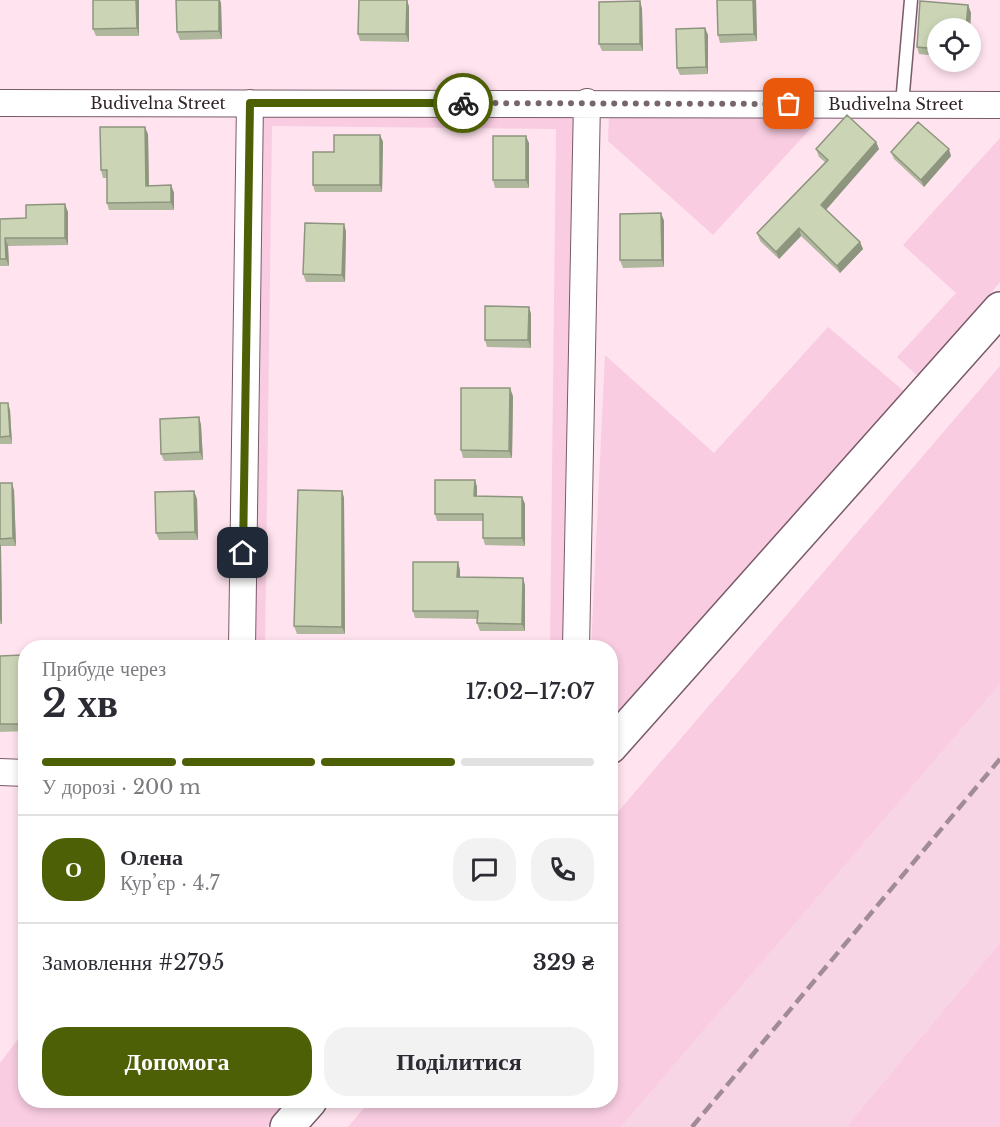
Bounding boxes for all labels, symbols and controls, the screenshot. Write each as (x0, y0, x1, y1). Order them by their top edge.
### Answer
map controls (927, 18, 981, 72)
button: locate (927, 18, 981, 72)
courier (433, 73, 493, 133)
pin (763, 78, 814, 129)
icon: bike (447, 87, 480, 120)
icon: bag (772, 87, 805, 120)
street label: Budivelna Street (90, 93, 226, 113)
street label: Budivelna Street (828, 94, 964, 114)
pin (217, 527, 268, 578)
icon: home (226, 536, 259, 569)
text: Прибуде через (42, 657, 166, 681)
text: 17:02–17:07 (466, 678, 594, 705)
text: 2 хв (42, 679, 118, 728)
text: У дорозі · 200 m (42, 775, 201, 799)
button: chat (453, 838, 516, 901)
button: phone (531, 838, 594, 901)
text: Олена (120, 844, 183, 871)
text: О (65, 856, 82, 883)
text: Кур’єр · 4.7 (120, 871, 219, 895)
text: Замовлення #2795 (42, 949, 224, 976)
text: 329 ₴ (533, 949, 594, 976)
button: Допомога (42, 1027, 312, 1096)
button: Поділитися (324, 1027, 594, 1096)

